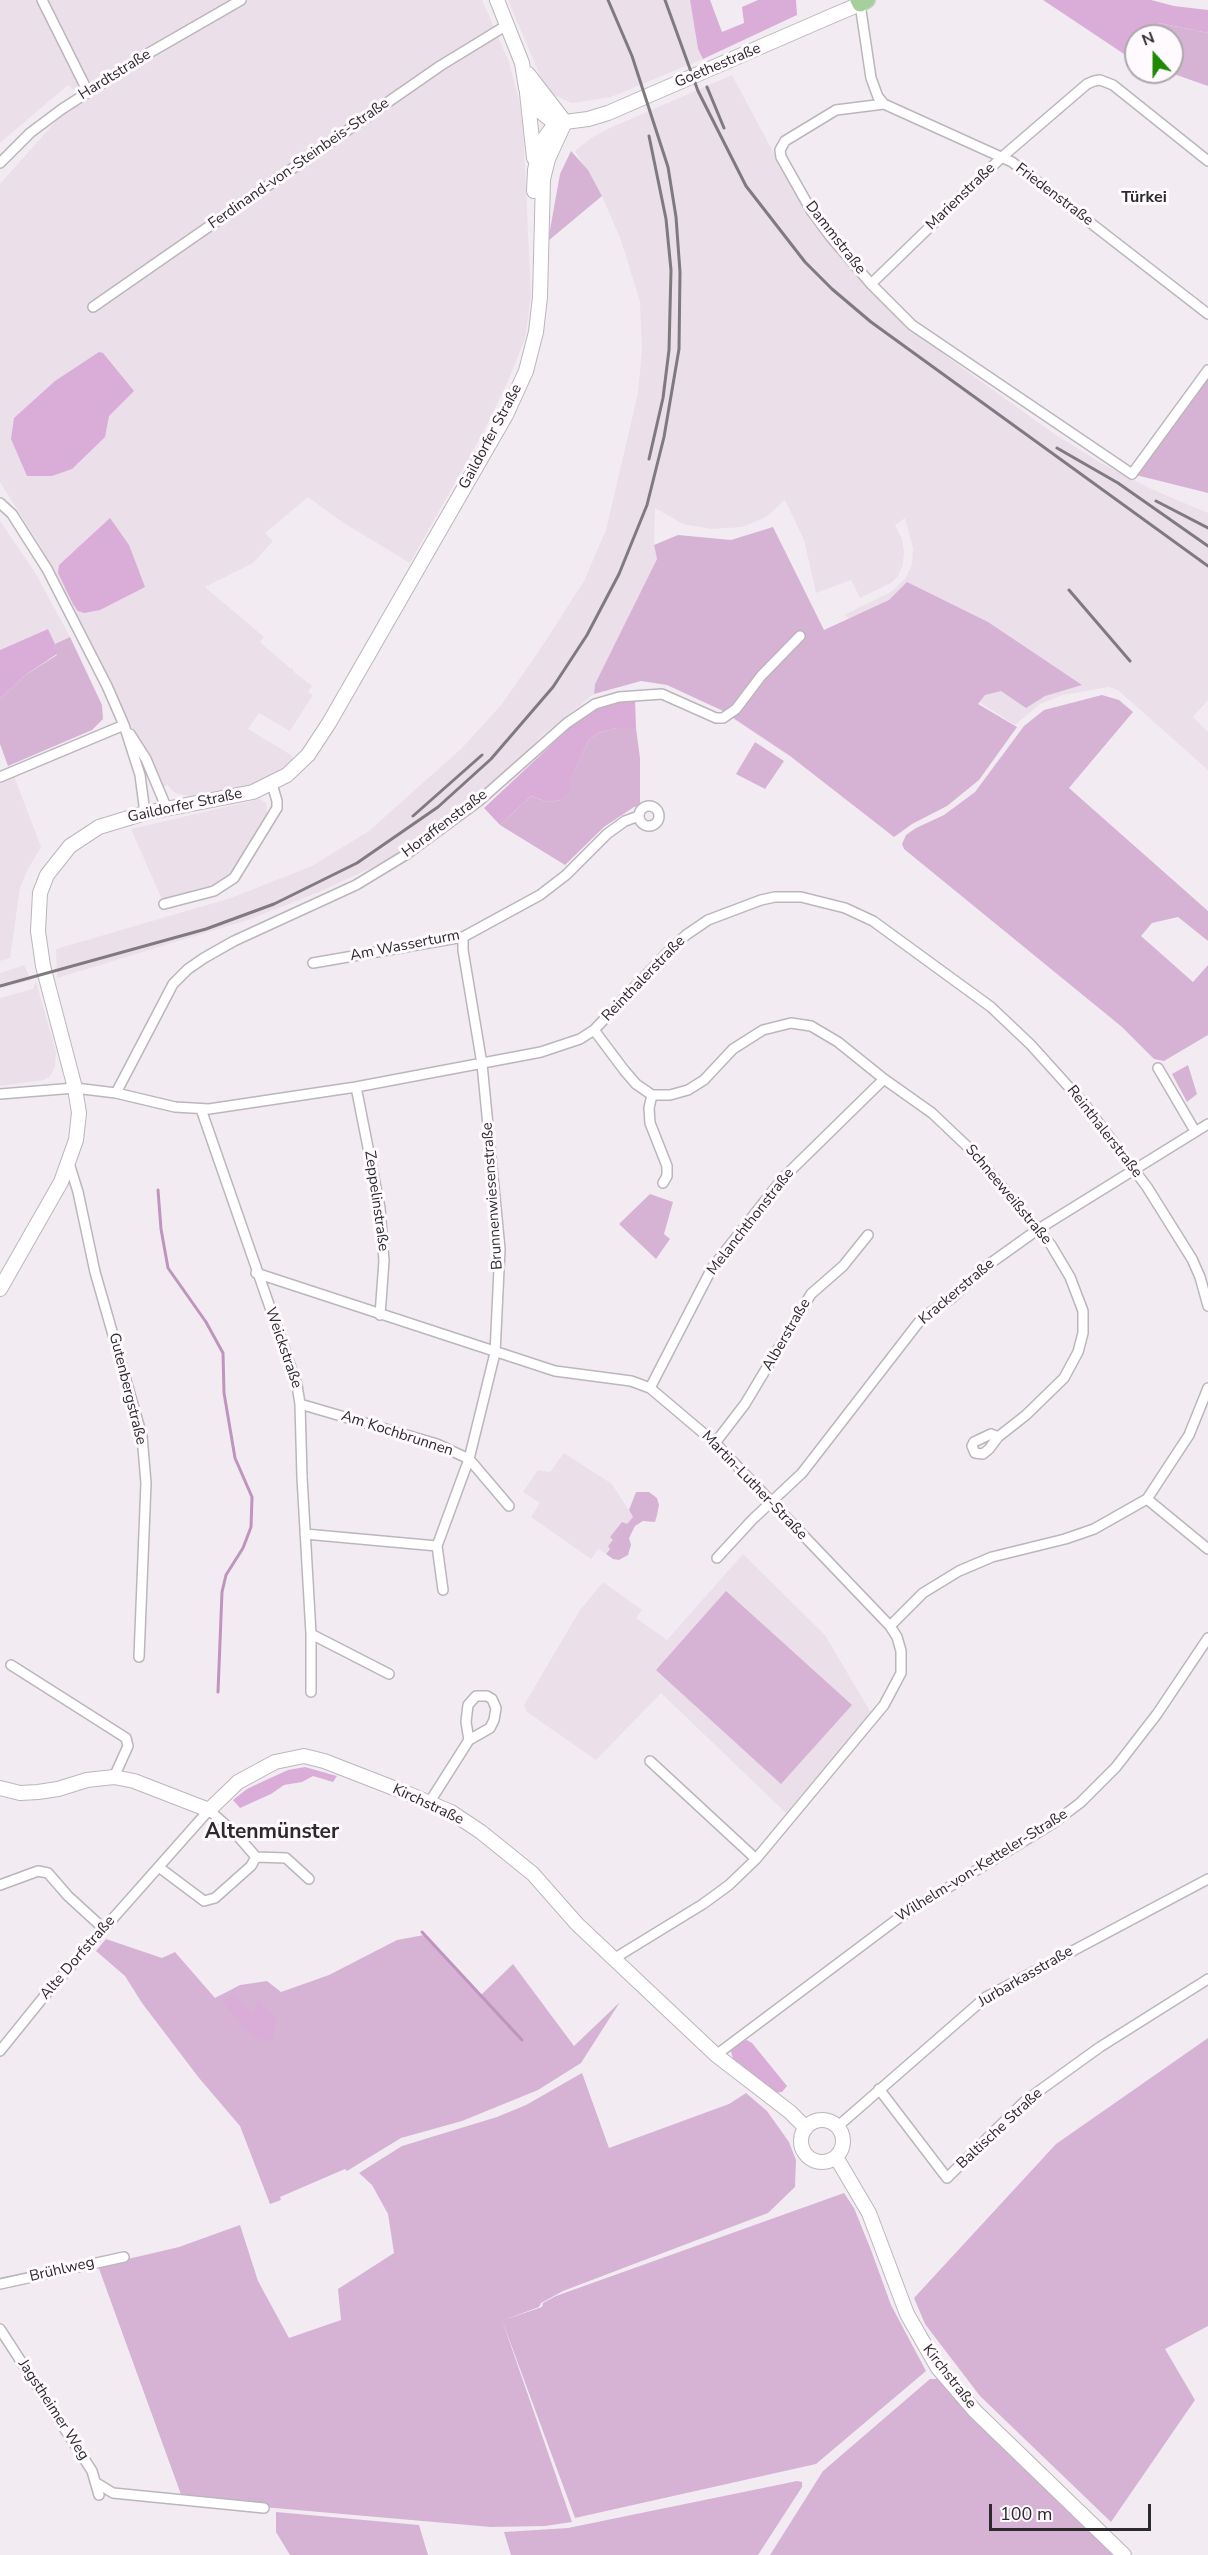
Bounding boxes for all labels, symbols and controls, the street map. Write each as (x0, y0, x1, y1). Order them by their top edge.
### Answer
north arrow (1124, 24, 1184, 84)
text: N (1139, 27, 1158, 51)
street label: Goethestraße (672, 40, 764, 92)
street label: Hardtstraße (76, 46, 154, 104)
street label: Ferdinand-von-Steinbeis-Straße (205, 95, 393, 233)
street label: Marienstraße (923, 160, 999, 234)
street label: Friedenstraße (1011, 160, 1097, 230)
district label: Türkei (1121, 188, 1167, 208)
street label: Dammstraße (801, 198, 869, 278)
street label: Gaildorfer Straße (456, 381, 526, 493)
street label: Gaildorfer Straße (126, 785, 244, 827)
street label: Horaffenstraße (399, 786, 491, 862)
street label: Am Wasserturm (349, 927, 461, 965)
street label: Reinthalerstraße (599, 932, 689, 1026)
street label: Reinthalerstraße (1062, 1082, 1146, 1182)
street label: Brunnenwiesenstraße (479, 1122, 507, 1270)
street label: Schneeweißstraße (961, 1141, 1055, 1249)
street label: Zeppelinstraße (360, 1150, 392, 1252)
street label: Melanchthonstraße (704, 1165, 798, 1279)
street label: Krackerstraße (916, 1255, 998, 1329)
street label: Alberstraße (759, 1296, 815, 1374)
street label: Weickstraße (261, 1305, 305, 1391)
street label: Gutenbergstraße (104, 1331, 150, 1447)
street label: Am Kochbrunnen (339, 1407, 455, 1461)
street label: Martin-Luther-Straße (697, 1428, 811, 1544)
street label: Kirchstraße (390, 1781, 466, 1829)
street label: Wilhelm-von-Ketteler-Straße (893, 1806, 1071, 1926)
district label: Altenmünster (205, 1820, 339, 1846)
street label: Alte Dorfstraße (37, 1912, 119, 2004)
street label: Jurbarkasstraße (976, 1943, 1076, 2011)
street label: Baltische Straße (953, 2085, 1047, 2173)
street label: Brühlweg (28, 2254, 96, 2286)
street label: Kirchstraße (918, 2341, 980, 2413)
street label: Jagstheimer Weg (14, 2356, 92, 2464)
scale bar (992, 2492, 1154, 2530)
text: 100 m (1000, 2502, 1052, 2526)

